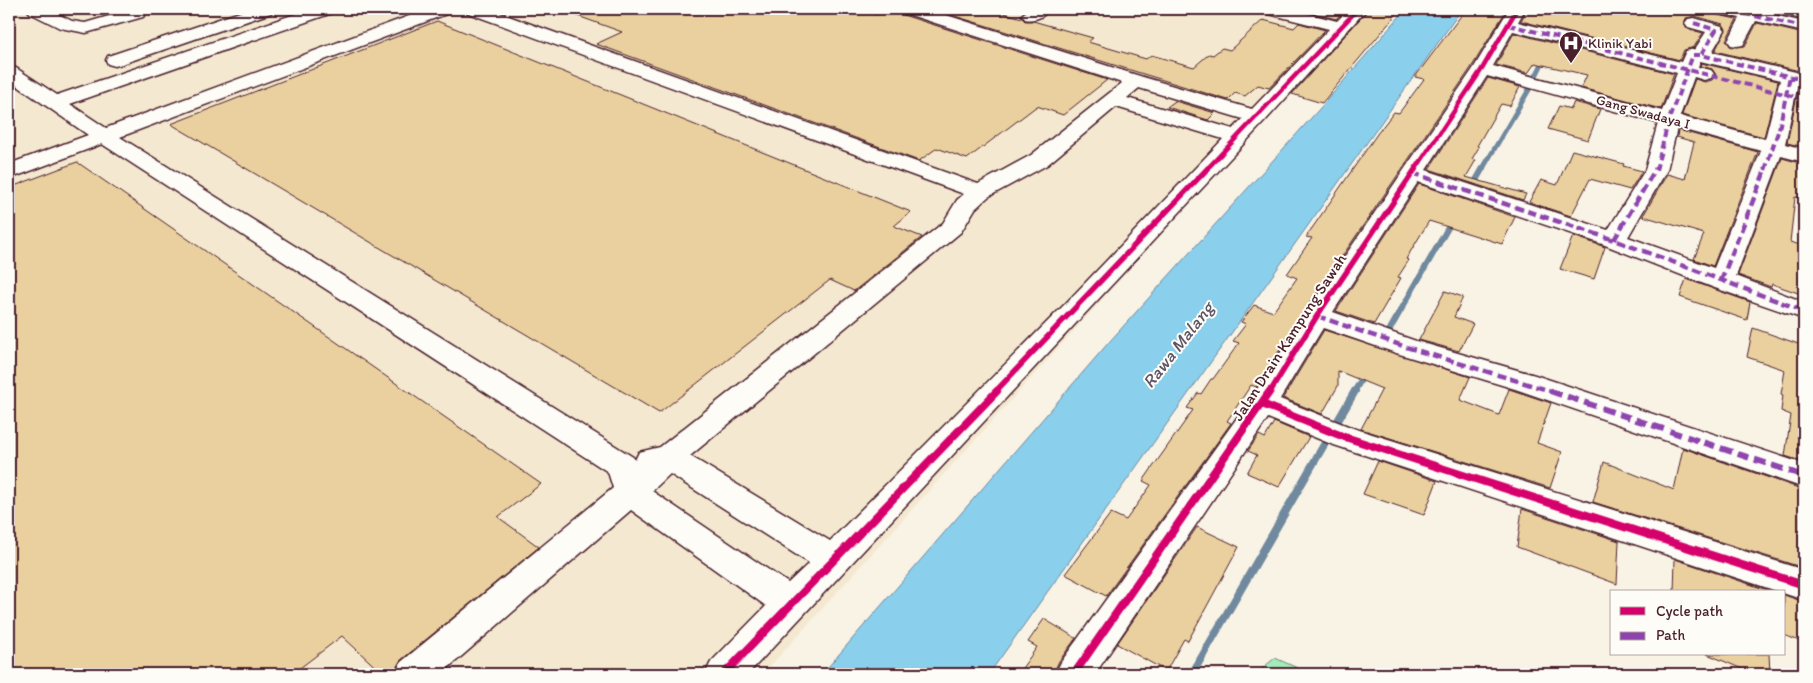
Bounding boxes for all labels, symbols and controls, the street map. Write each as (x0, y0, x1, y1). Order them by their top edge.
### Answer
hospital icon: Klinik Yabi (1558, 30, 1584, 64)
place label: Klinik Yabi (1588, 35, 1652, 52)
street label: Gang Swadaya I (1594, 91, 1692, 133)
street label: Jalan Drain Kampung Sawah (1228, 249, 1350, 424)
water label: Rawa Malang (1138, 295, 1220, 392)
legend (1610, 590, 1786, 656)
text: Cycle path (1656, 602, 1723, 620)
text: Path (1656, 626, 1685, 644)

